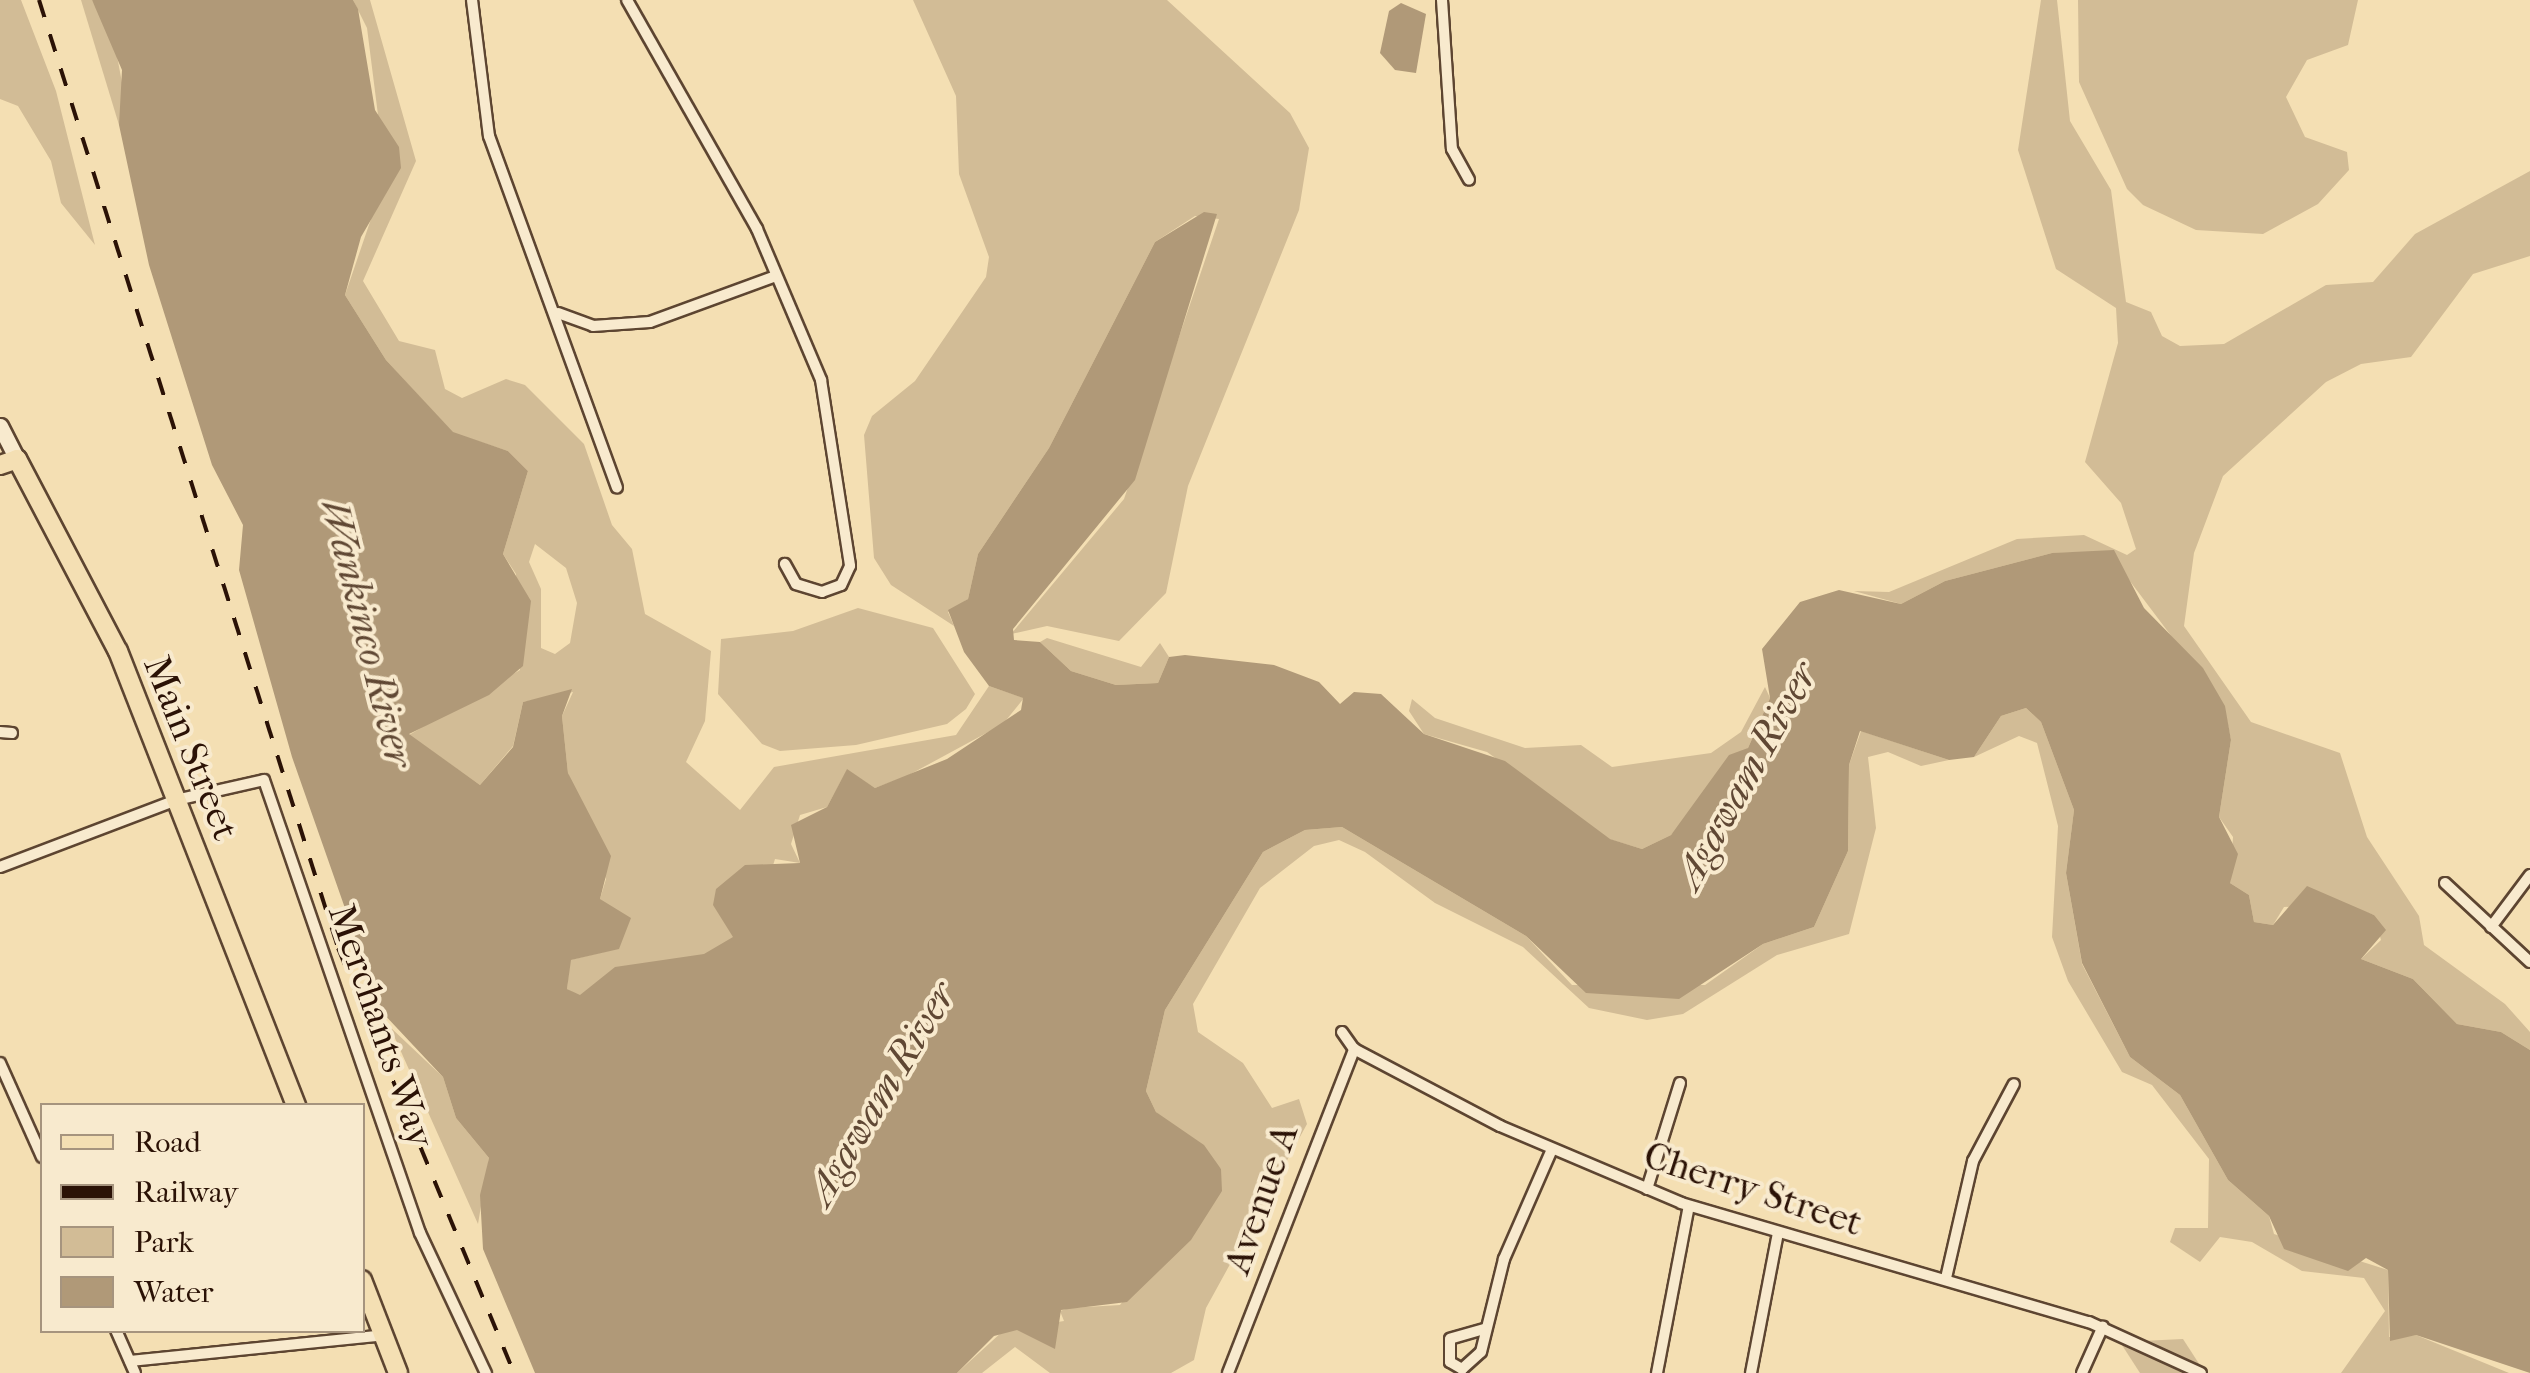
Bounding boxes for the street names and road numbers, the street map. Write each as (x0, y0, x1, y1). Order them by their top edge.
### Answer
street label: Main Street (134, 649, 248, 847)
street label: Merchants Way (318, 898, 444, 1154)
street label: Avenue A (1214, 1118, 1308, 1280)
street label: Cherry Street (1638, 1132, 1868, 1246)

